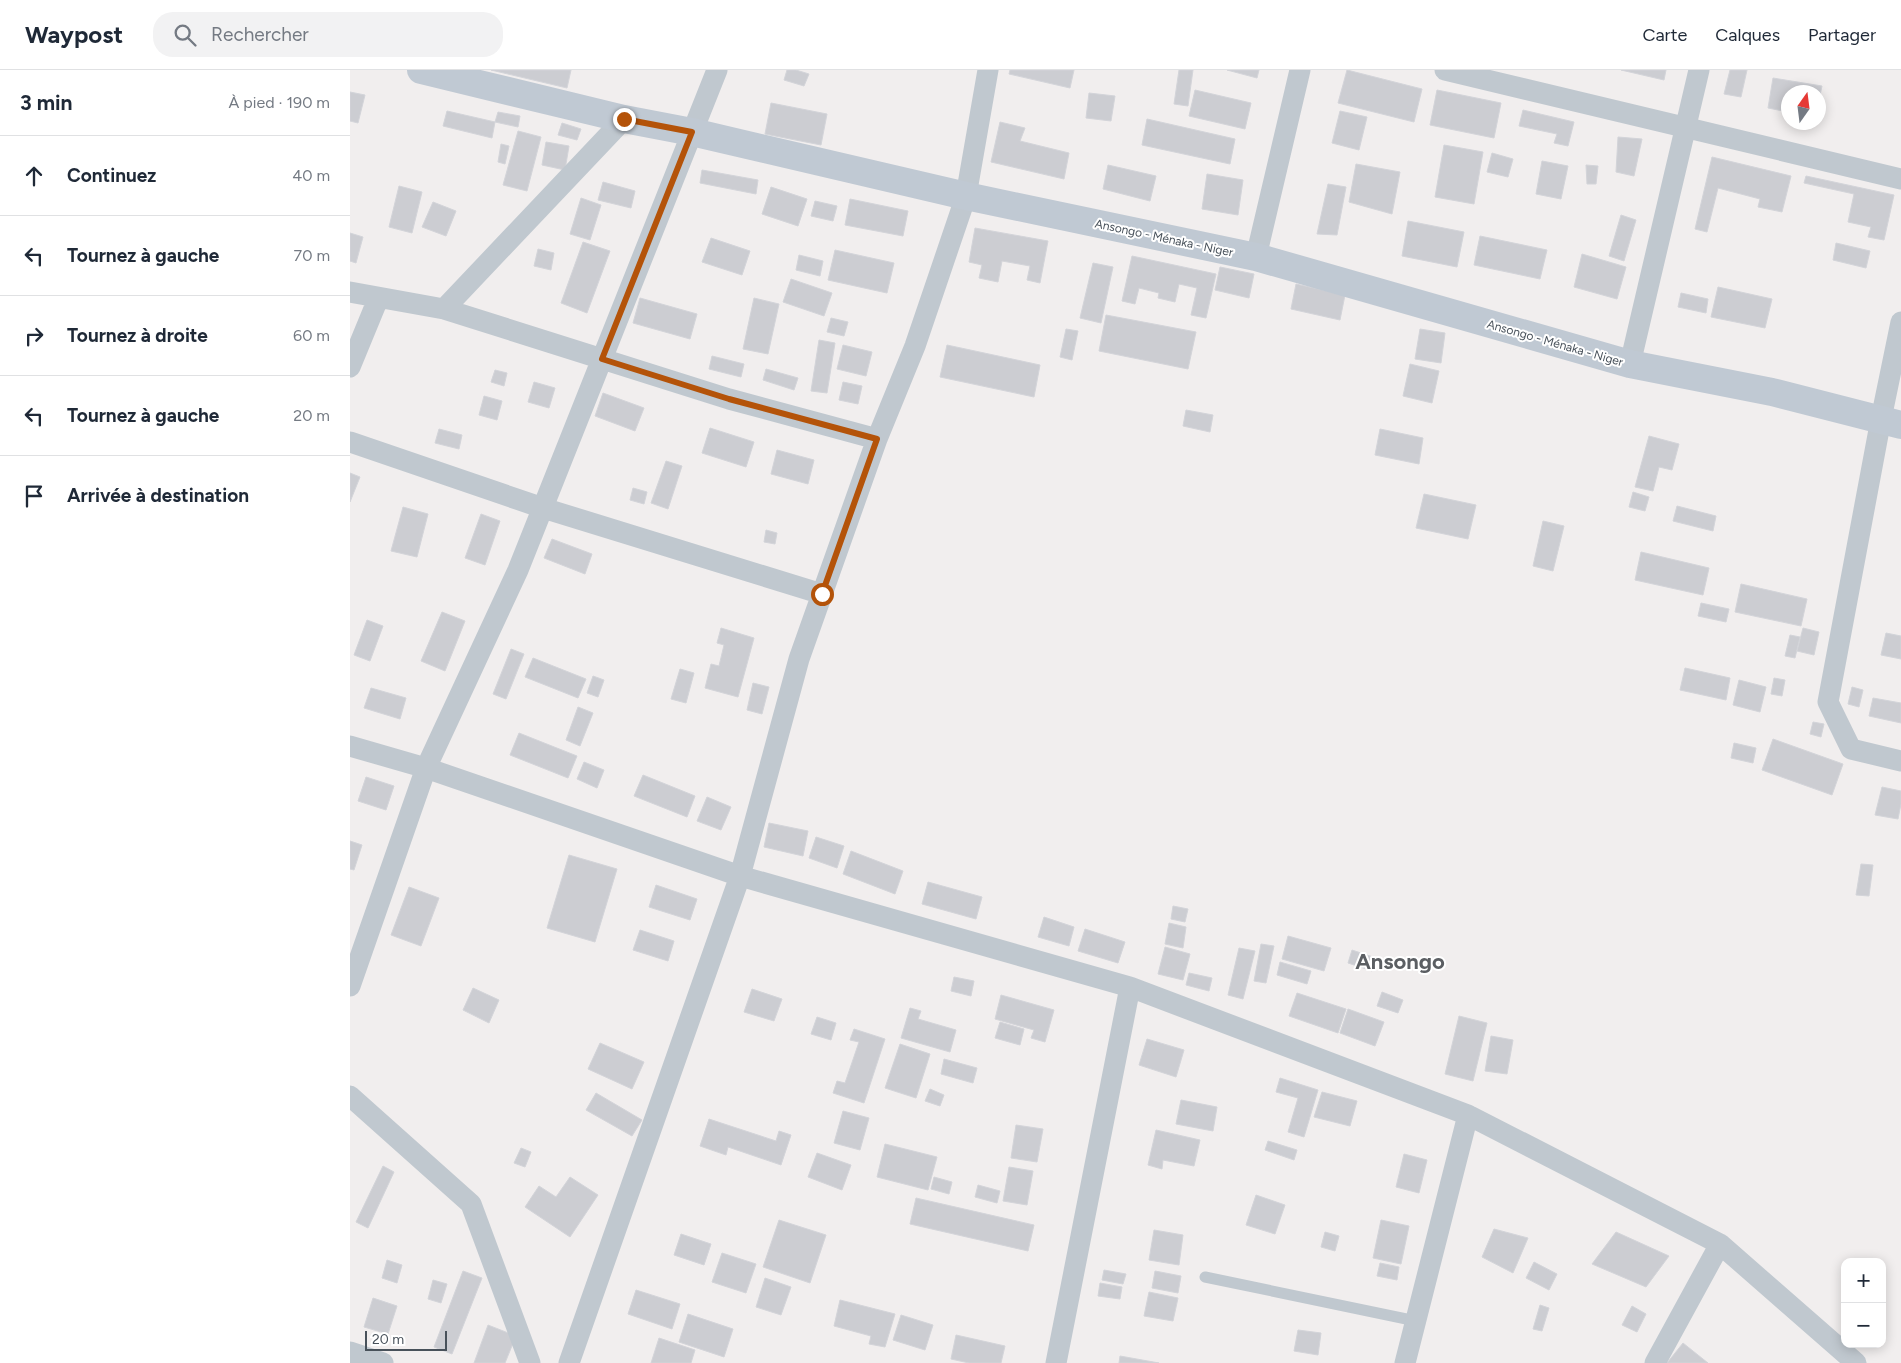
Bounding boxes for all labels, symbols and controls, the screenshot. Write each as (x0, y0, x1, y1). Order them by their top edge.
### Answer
search box (153, 12, 503, 57)
text: Waypost (25, 20, 123, 49)
icon: search (171, 21, 199, 49)
text: Rechercher (211, 23, 309, 46)
text: Carte (1642, 24, 1687, 46)
text: Calques (1715, 24, 1780, 46)
text: Partager (1808, 24, 1876, 46)
north arrow (1781, 85, 1826, 130)
text: 3 min (20, 90, 72, 115)
text: À pied · 190 m (228, 93, 330, 112)
route end (613, 108, 636, 131)
icon: ahead (20, 162, 48, 190)
text: Continuez (67, 164, 156, 187)
text: 40 m (292, 166, 330, 185)
street label: Ansongo - Ménaka - Niger (1094, 216, 1234, 260)
icon: left (20, 242, 48, 270)
text: Tournez à gauche (67, 244, 219, 267)
text: 70 m (294, 246, 330, 265)
street label: Ansongo - Ménaka - Niger (1485, 317, 1625, 369)
icon: right (20, 322, 48, 350)
text: Tournez à droite (67, 324, 208, 347)
text: 60 m (293, 326, 330, 345)
icon: left (20, 402, 48, 430)
text: Tournez à gauche (67, 404, 219, 427)
text: 20 m (293, 406, 330, 425)
icon: arrive (20, 482, 48, 510)
text: Arrivée à destination (67, 484, 249, 507)
route start (811, 583, 834, 606)
district label: Ansongo (1355, 948, 1445, 975)
map controls (1841, 1258, 1886, 1348)
button: + (1841, 1258, 1886, 1303)
button: − (1841, 1303, 1886, 1348)
scale bar (365, 1328, 448, 1351)
text: 20 m (372, 1331, 404, 1348)

